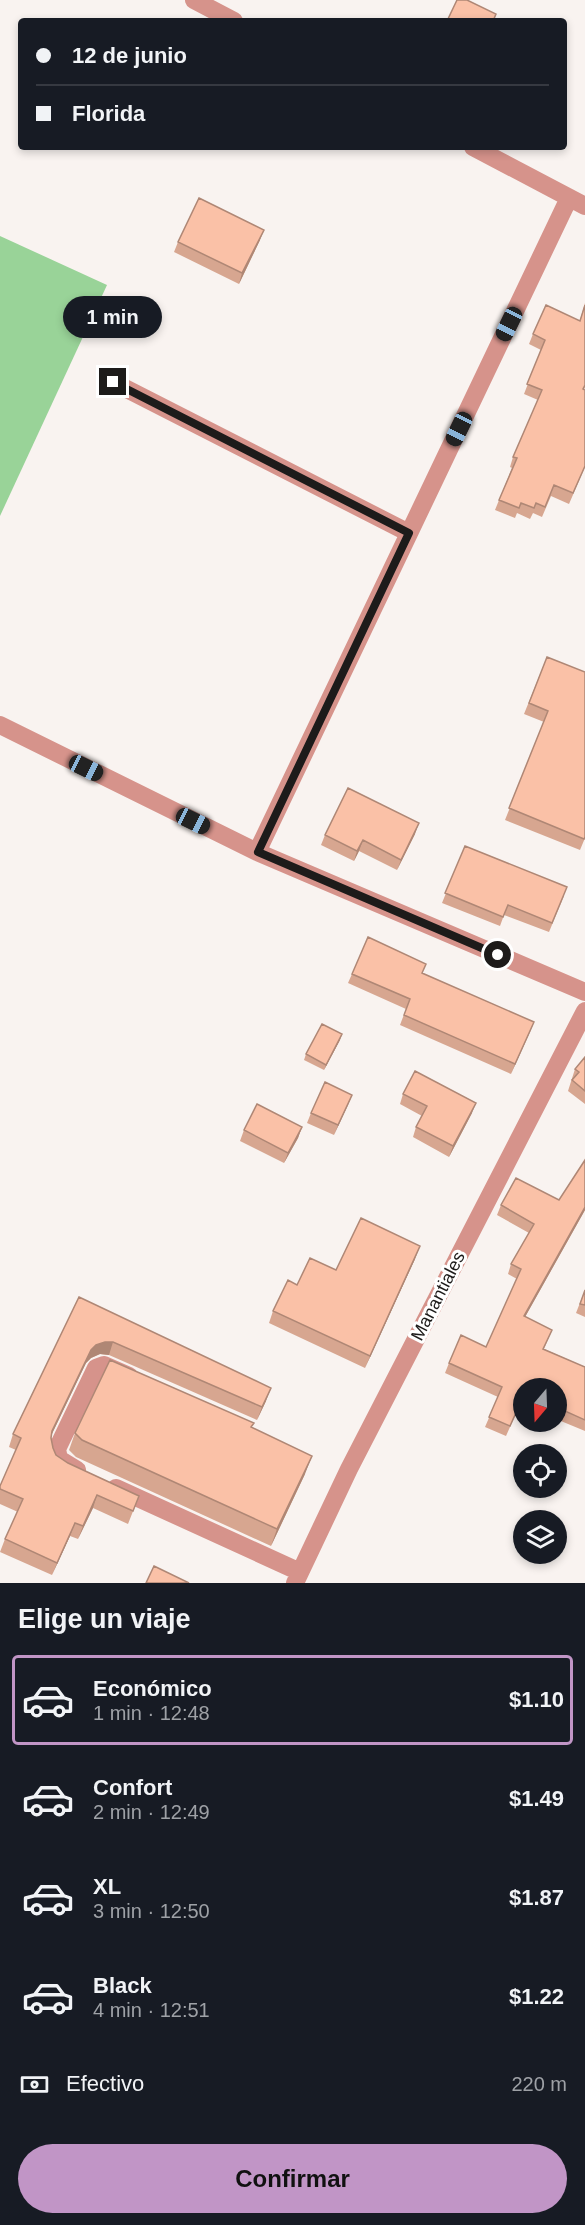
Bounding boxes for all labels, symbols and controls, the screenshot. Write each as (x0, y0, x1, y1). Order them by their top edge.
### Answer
text: 12 de junio (72, 43, 187, 68)
text: Florida (72, 101, 145, 126)
callout: 1 min (63, 295, 162, 337)
car (493, 304, 525, 344)
text: 1 min (86, 306, 139, 328)
route end (99, 368, 126, 395)
car (443, 409, 475, 449)
car (66, 752, 106, 784)
car (173, 805, 213, 837)
route start (484, 941, 511, 968)
street label: Manantiales (407, 1248, 469, 1344)
north arrow (513, 1378, 567, 1432)
map controls (513, 1378, 567, 1564)
button: locate (513, 1444, 567, 1498)
button: layers (513, 1510, 567, 1564)
text: Elige un viaje (18, 1604, 191, 1634)
icon: car (21, 1673, 75, 1727)
text: Económico (93, 1676, 212, 1701)
text: $1.10 (509, 1687, 564, 1712)
text: 1 min · 12:48 (93, 1702, 210, 1724)
icon: car (21, 1772, 75, 1826)
text: Confort (93, 1775, 172, 1800)
text: $1.49 (509, 1786, 564, 1811)
text: 2 min · 12:49 (93, 1801, 210, 1823)
icon: car (21, 1871, 75, 1925)
text: XL (93, 1874, 121, 1899)
text: $1.87 (509, 1885, 564, 1910)
text: 3 min · 12:50 (93, 1900, 210, 1922)
icon: car (21, 1970, 75, 2024)
text: Black (93, 1973, 152, 1998)
text: $1.22 (509, 1984, 564, 2009)
text: 4 min · 12:51 (93, 1999, 210, 2021)
icon: cash (18, 2068, 51, 2101)
text: Efectivo (66, 2071, 144, 2096)
text: 220 m (511, 2073, 567, 2095)
button: Confirmar (18, 2144, 567, 2213)

